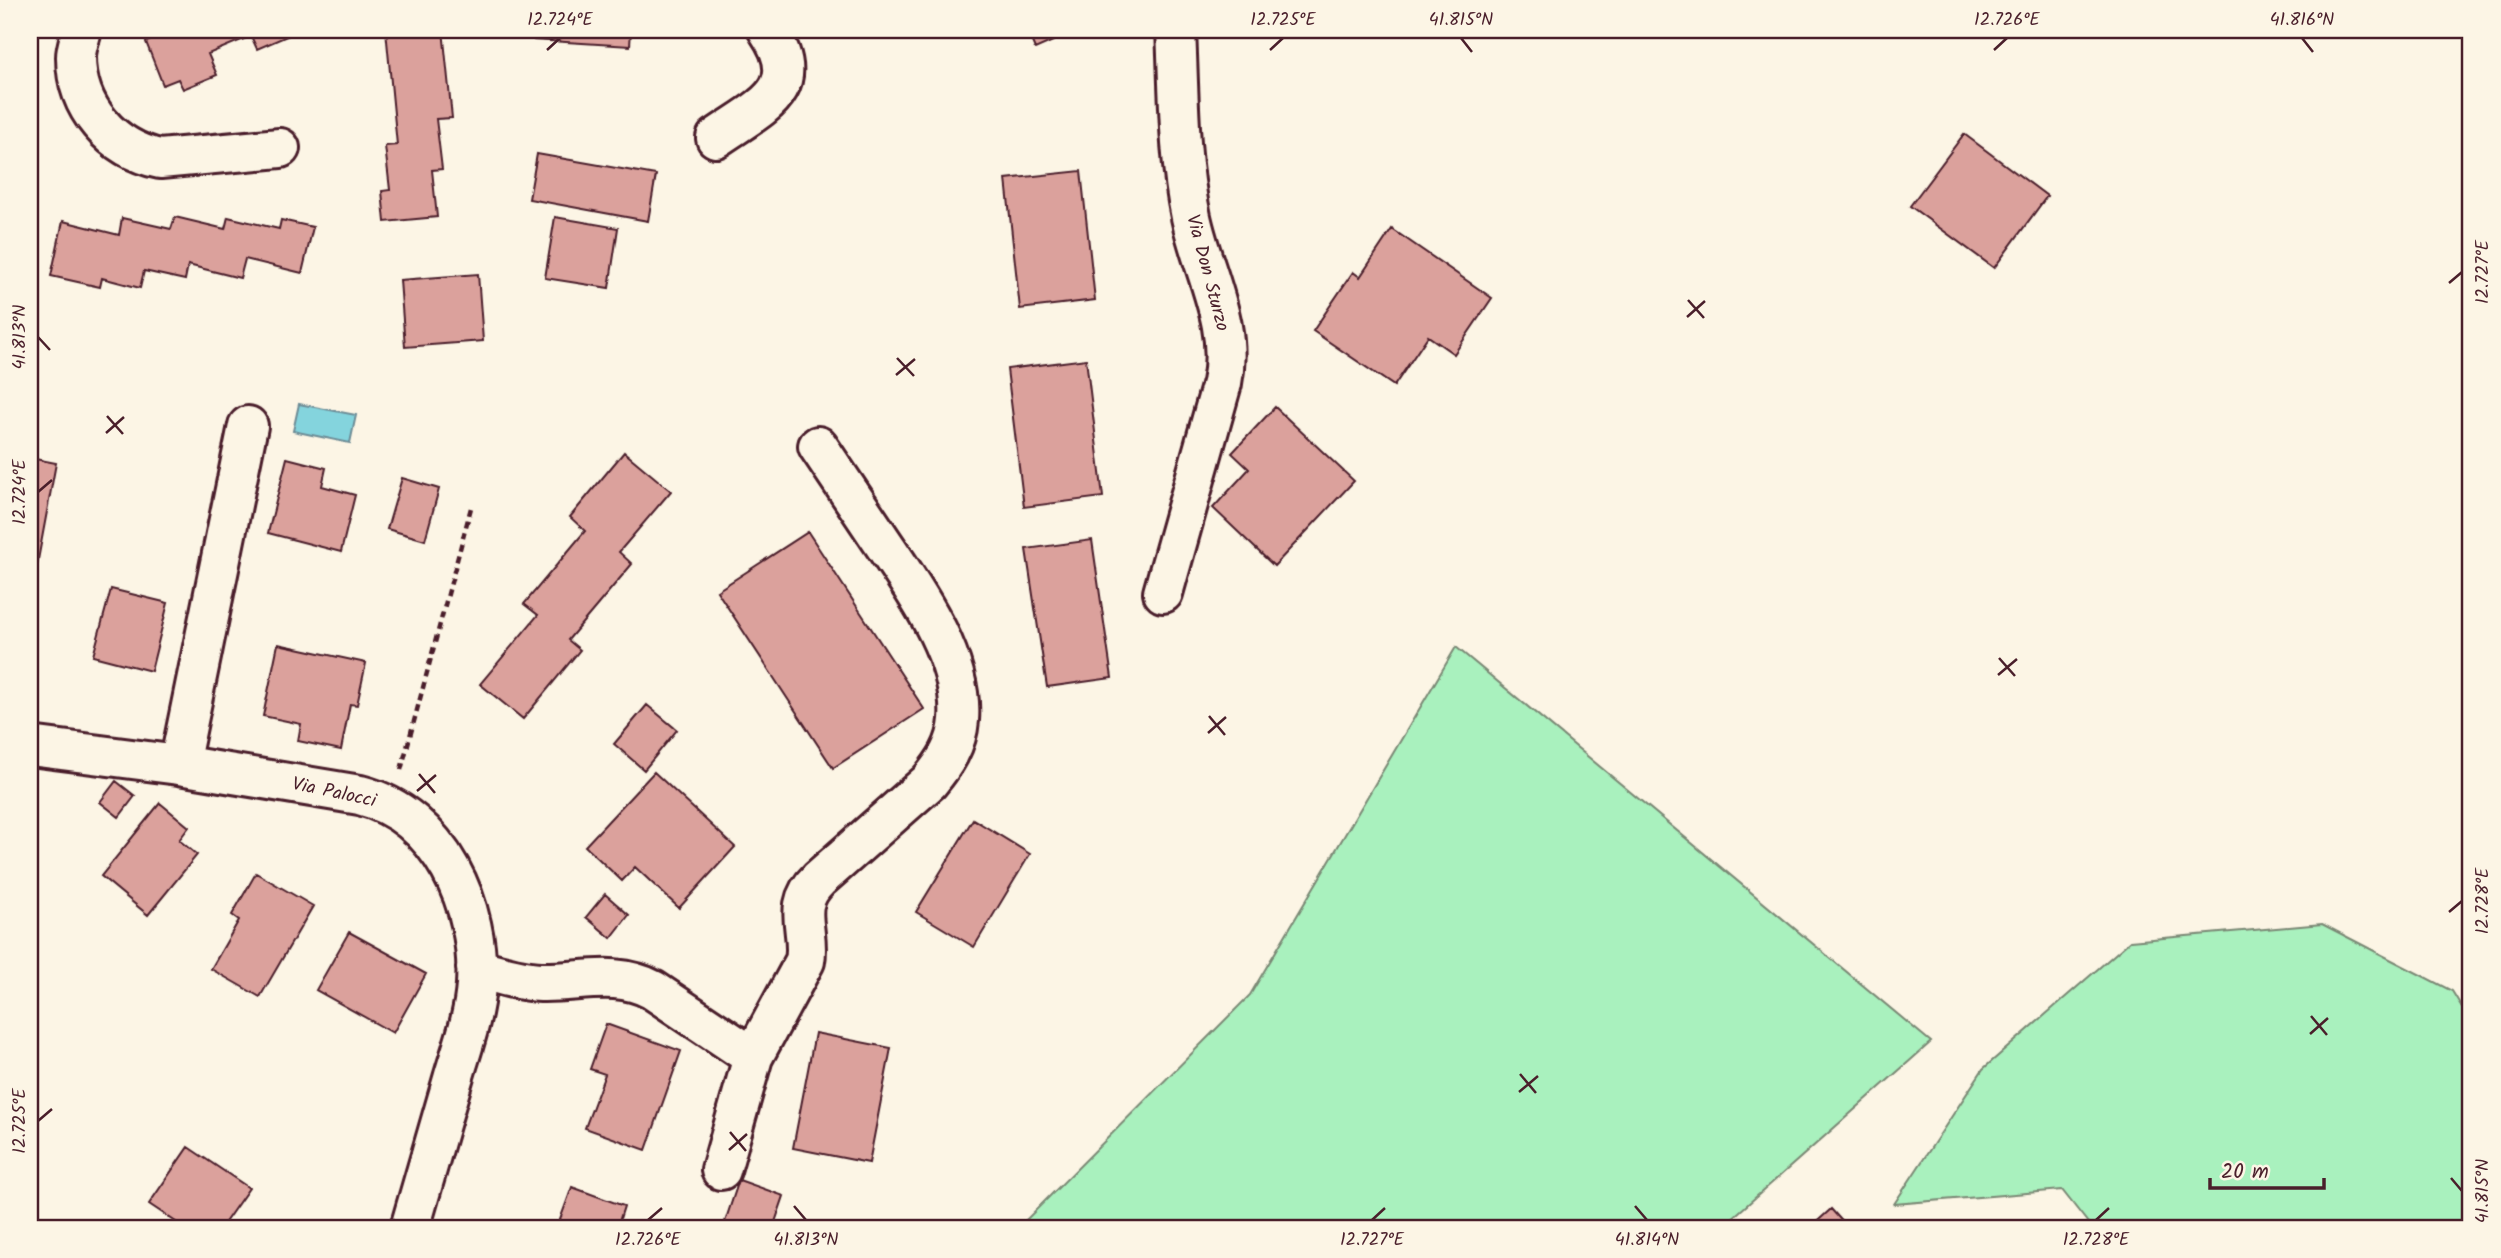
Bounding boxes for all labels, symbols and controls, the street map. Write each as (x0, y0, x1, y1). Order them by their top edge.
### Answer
text: 12.724°E (527, 6, 593, 35)
text: 12.725°E (1250, 6, 1316, 35)
text: 41.815°N (1429, 6, 1493, 35)
text: 12.726°E (1974, 6, 2040, 35)
text: 41.816°N (2270, 6, 2334, 35)
street label: Via Don Sturzo (1177, 211, 1237, 335)
text: 12.727°E (2469, 239, 2498, 304)
text: 41.813°N (6, 305, 35, 369)
text: 12.724°E (6, 459, 35, 525)
street label: Via Palocci (289, 769, 380, 817)
text: 12.728°E (2469, 867, 2498, 934)
text: 12.725°E (6, 1088, 35, 1154)
scale bar (2210, 1146, 2324, 1190)
text: 20 m (2221, 1156, 2269, 1189)
text: 41.815°N (2469, 1159, 2498, 1223)
text: 12.726°E (615, 1226, 681, 1255)
text: 41.813°N (774, 1226, 838, 1255)
text: 12.727°E (1340, 1226, 1405, 1255)
text: 41.814°N (1615, 1226, 1679, 1255)
text: 12.728°E (2063, 1226, 2130, 1255)

